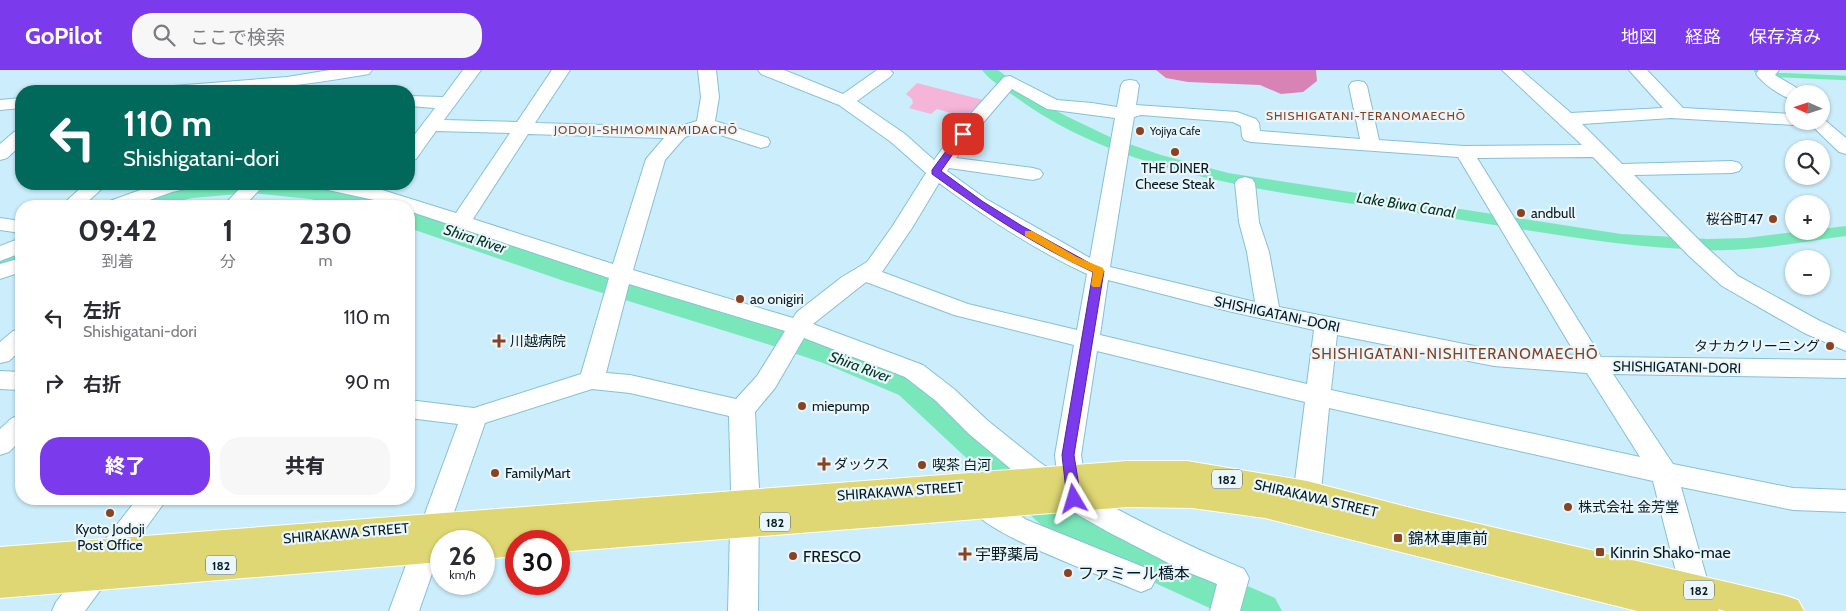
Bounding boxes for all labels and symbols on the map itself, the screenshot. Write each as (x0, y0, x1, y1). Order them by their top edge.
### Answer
north arrow (1785, 85, 1830, 130)
district label: SHISHIGATANI-TERANOMAECHŌ (1266, 108, 1466, 123)
pin (942, 113, 984, 155)
district label: JODOJI-SHIMOMINAMIDACHŌ (553, 122, 738, 137)
place label: Yojiya Cafe (1149, 124, 1201, 138)
marker: Yojiya Cafe (1134, 125, 1146, 137)
marker: THE DINER Cheese Steak (1169, 146, 1181, 158)
place label: THE DINER Cheese Steak (1135, 159, 1215, 193)
water label: Lake Biwa Canal (1355, 188, 1457, 222)
place label: andbull (1531, 204, 1576, 222)
marker: andbull (1515, 207, 1527, 219)
place label: 桜谷町47 (1706, 210, 1763, 228)
marker: 桜谷町47 (1767, 213, 1779, 225)
water label: Shira River (442, 221, 510, 258)
place label: ao onigiri (750, 290, 804, 308)
street label: SHISHIGATANI-DORI (1212, 292, 1342, 336)
marker: ao onigiri (734, 293, 746, 305)
place label: 川越病院 (510, 332, 566, 350)
marker: 川越病院 (492, 334, 506, 348)
place label: タナカクリーニング (1694, 337, 1820, 355)
marker: タナカクリーニング (1824, 340, 1836, 352)
district label: SHISHIGATANI-NISHITERANOMAECHŌ (1311, 345, 1599, 363)
water label: Shira River (827, 348, 895, 387)
street label: SHISHIGATANI-DORI (1613, 357, 1741, 377)
place label: miepump (812, 397, 870, 415)
marker: miepump (796, 400, 808, 412)
place label: ダックス (834, 455, 890, 473)
place label: 喫茶 白河 (932, 456, 991, 474)
marker: ダックス (818, 458, 830, 470)
marker: 喫茶 白河 (916, 459, 928, 471)
place label: FamilyMart (505, 464, 571, 482)
marker: FamilyMart (489, 467, 501, 479)
road number: 182 (1212, 469, 1242, 488)
position arrow (1047, 472, 1099, 524)
street label: SHIRAKAWA STREET (1252, 475, 1380, 521)
street label: SHIRAKAWA STREET (836, 478, 964, 504)
place label: 株式会社 金芳堂 (1578, 498, 1679, 516)
marker: 株式会社 金芳堂 (1562, 501, 1574, 513)
marker: Kyoto Jodoji Post Office (104, 507, 116, 519)
road number: 182 (760, 512, 790, 532)
street label: SHIRAKAWA STREET (282, 518, 410, 547)
place label: Kyoto Jodoji Post Office (75, 520, 145, 554)
place label: 錦林車庫前 (1408, 529, 1488, 548)
speed limit sign: 30 (505, 530, 570, 595)
marker: 錦林車庫前 (1392, 532, 1404, 544)
place label: Kinrin Shako-mae (1610, 543, 1731, 562)
place label: 宇野薬局 (975, 545, 1039, 564)
marker: Kinrin Shako-mae (1594, 546, 1606, 558)
place label: FRESCO (803, 547, 861, 566)
marker: 宇野薬局 (959, 548, 971, 560)
marker: FRESCO (787, 550, 799, 562)
road number: 182 (206, 556, 236, 574)
place label: ファミール橋本 (1078, 564, 1190, 583)
marker: ファミール橋本 (1062, 567, 1074, 579)
road number: 182 (1684, 580, 1714, 600)

